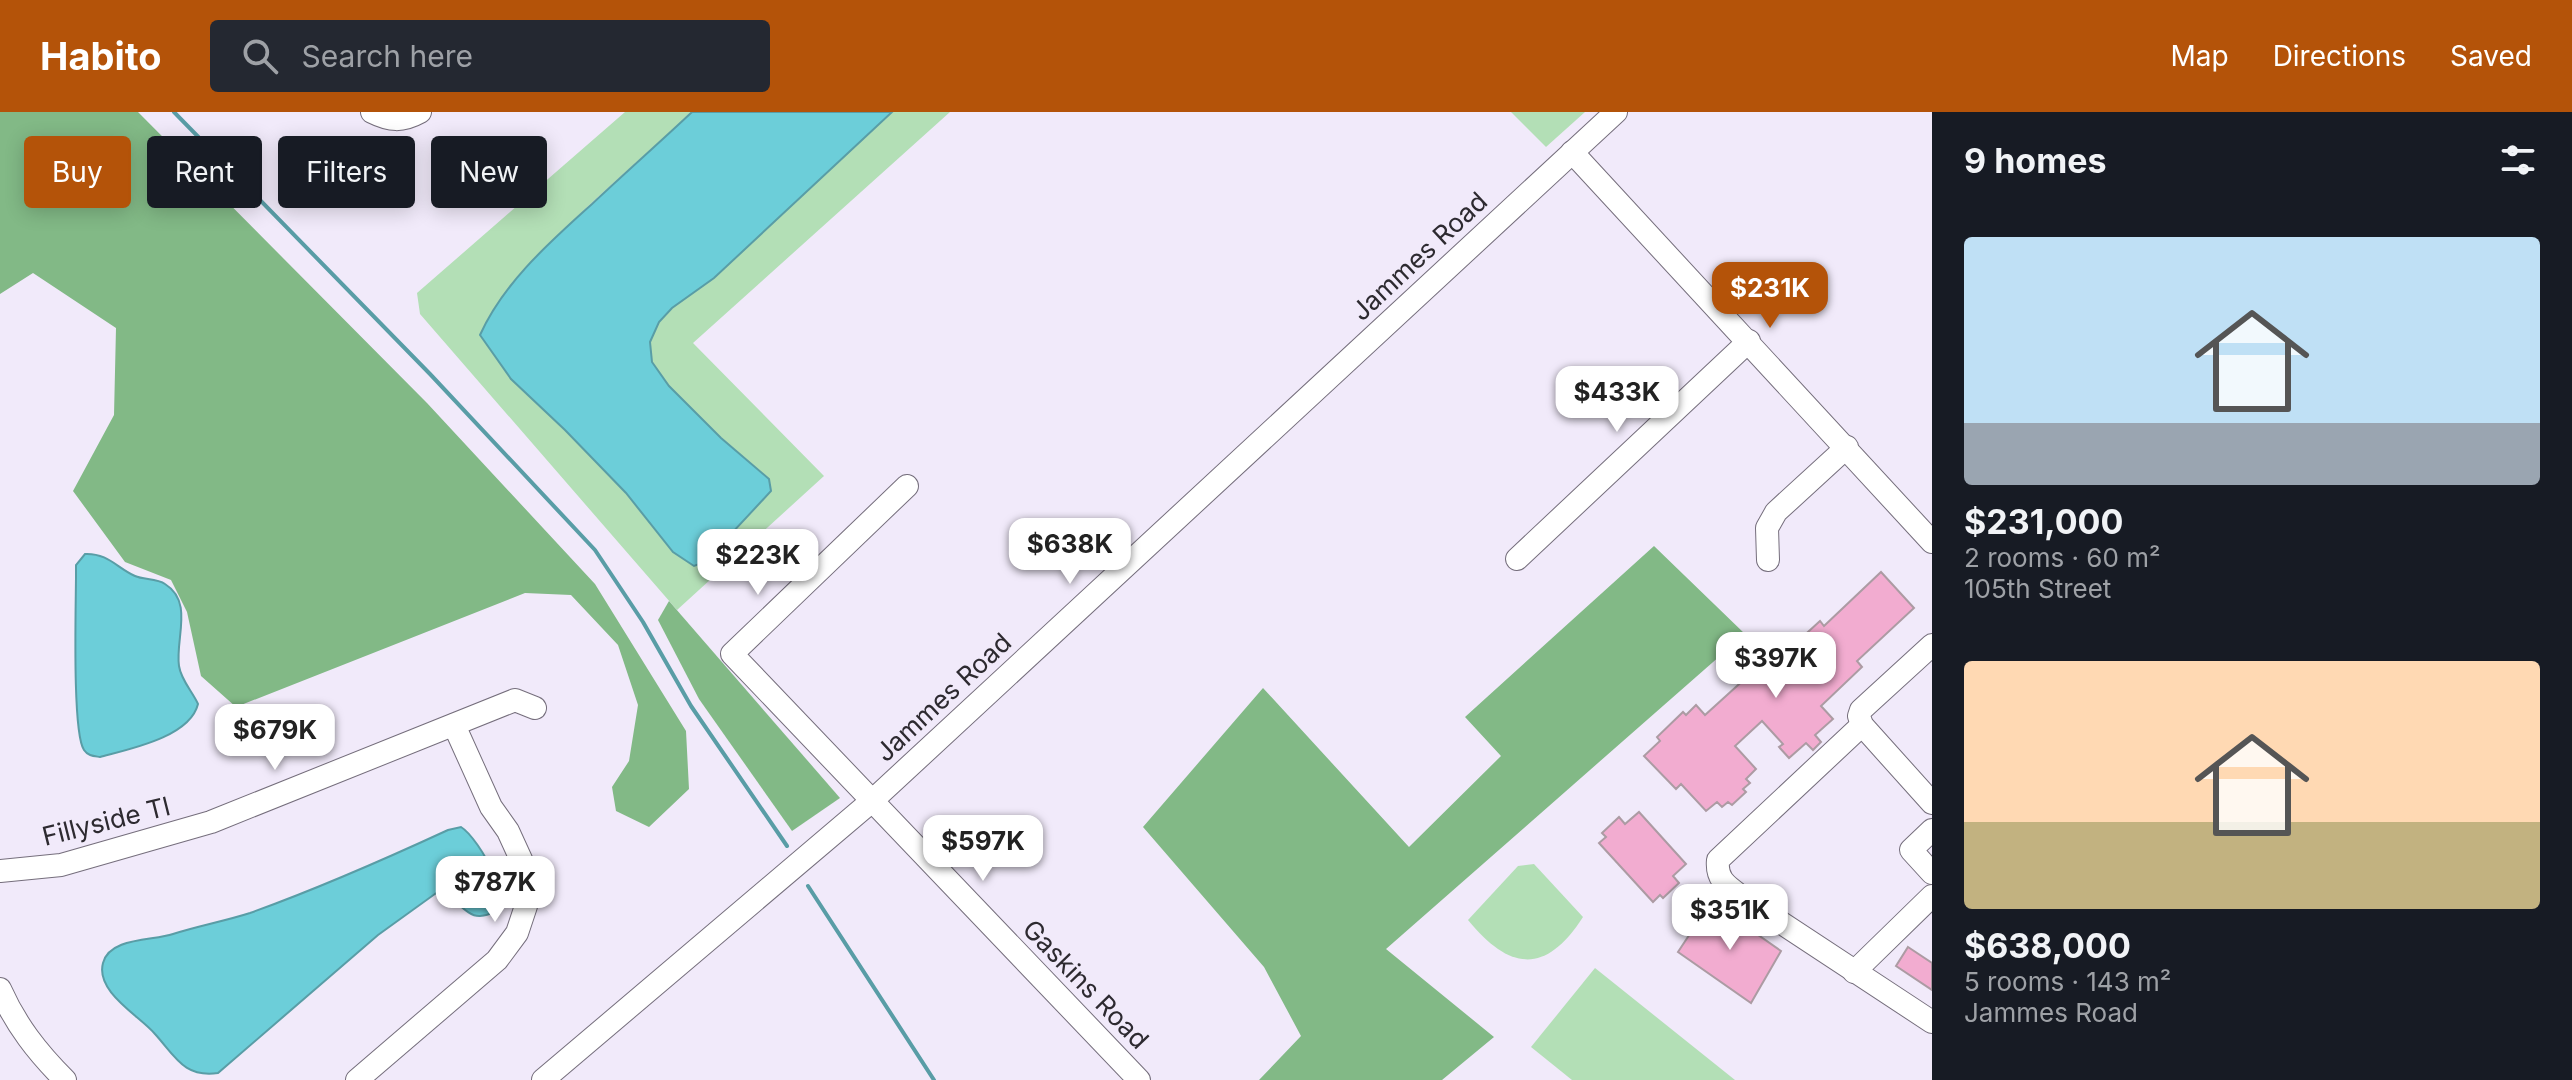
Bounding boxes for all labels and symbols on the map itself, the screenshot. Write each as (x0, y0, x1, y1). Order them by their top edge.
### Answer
street label: Jammes Road (1345, 185, 1493, 327)
pin: $231K (1714, 262, 1826, 330)
pin: $433K (1561, 366, 1673, 434)
pin: $638K (1014, 518, 1126, 586)
pin: $223K (702, 529, 814, 597)
street label: Jammes Road (869, 626, 1017, 768)
pin: $397K (1720, 632, 1832, 700)
pin: $679K (219, 704, 331, 772)
street label: Fillyside Tl (39, 790, 173, 852)
pin: $597K (927, 815, 1039, 883)
pin: $787K (439, 856, 551, 924)
pin: $351K (1674, 884, 1786, 952)
street label: Gaskins Road (1017, 913, 1155, 1055)

